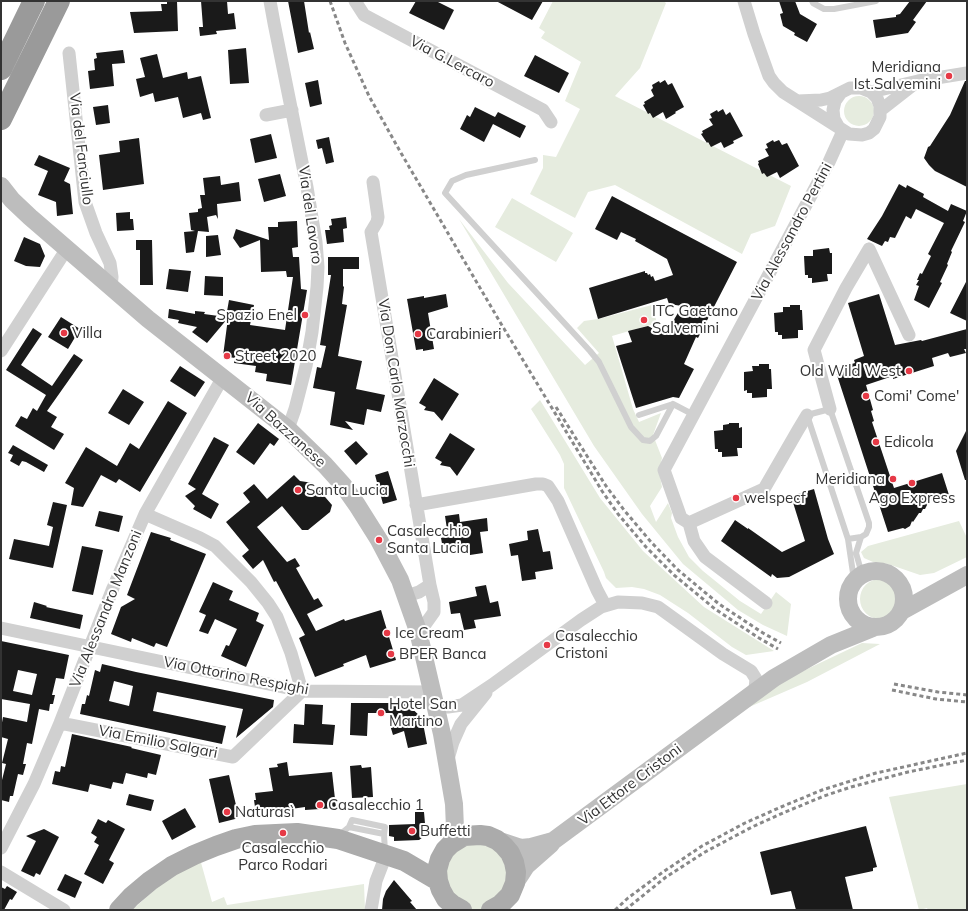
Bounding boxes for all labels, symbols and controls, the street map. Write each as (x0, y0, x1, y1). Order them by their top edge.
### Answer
street label: Via G.Lercaro (407, 32, 497, 92)
place label: Meridiana Ist.Salvemini (854, 58, 941, 93)
marker: Meridiana Ist.Salvemini (944, 71, 954, 81)
street label: Via del Fanciullo (65, 92, 97, 206)
street label: Via Alessandro Pertini (748, 160, 836, 304)
street label: Via del Lavoro (294, 165, 326, 265)
street label: Via Don Carlo Marzocchi (374, 297, 418, 469)
place label: ITC Gaetano Salvemini (652, 302, 738, 337)
place label: Spazio Enel (216, 306, 297, 324)
marker: Spazio Enel (300, 310, 310, 320)
marker: ITC Gaetano Salvemini (639, 315, 649, 325)
place label: Villa (72, 324, 102, 342)
place label: Carabinieri (426, 325, 501, 343)
marker: Villa (59, 328, 69, 338)
marker: Carabinieri (413, 329, 423, 339)
place label: Street 2020 (235, 347, 316, 365)
marker: Street 2020 (222, 351, 232, 361)
place label: Old Wild West (800, 362, 901, 380)
marker: Old Wild West (904, 366, 914, 376)
place label: Comi' Come' (874, 387, 959, 405)
street label: Via Bazzanese (241, 389, 329, 471)
marker: Comi' Come' (861, 391, 871, 401)
place label: Edicola (884, 433, 934, 451)
marker: Edicola (871, 437, 881, 447)
place label: Meridiana (816, 470, 885, 488)
marker: Meridiana (888, 474, 898, 484)
marker: Ago Express (907, 478, 917, 488)
place label: Santa Lucia (306, 481, 388, 499)
marker: Santa Lucia (293, 485, 303, 495)
place label: welspecf (744, 489, 806, 507)
place label: Ago Express (869, 489, 955, 507)
marker: welspecf (731, 493, 741, 503)
place label: Casalecchio Santa Lucia (387, 522, 470, 557)
street label: Via Alessandro Manzoni (66, 528, 146, 690)
marker: Casalecchio Santa Lucia (374, 535, 384, 545)
place label: Ice Cream (395, 624, 464, 642)
place label: Casalecchio Cristoni (555, 627, 638, 662)
marker: Ice Cream (382, 628, 392, 638)
marker: Casalecchio Cristoni (542, 640, 552, 650)
place label: BPER Banca (399, 645, 486, 663)
marker: BPER Banca (386, 649, 396, 659)
street label: Via Ottorino Respighi (162, 653, 310, 699)
place label: Hotel San Martino (389, 695, 457, 730)
marker: Hotel San Martino (376, 708, 386, 718)
street label: Via Emilio Salgari (97, 722, 219, 762)
street label: Via Ettore Cristoni (575, 740, 685, 830)
place label: Casalecchio 1 (328, 796, 424, 814)
marker: Casalecchio 1 (315, 800, 325, 810)
place label: Naturasì (235, 803, 294, 821)
marker: Naturasì (222, 807, 232, 817)
place label: Buffetti (420, 822, 471, 840)
marker: Buffetti (407, 826, 417, 836)
marker: Casalecchio Parco Rodari (278, 828, 288, 838)
place label: Casalecchio Parco Rodari (238, 839, 328, 874)

